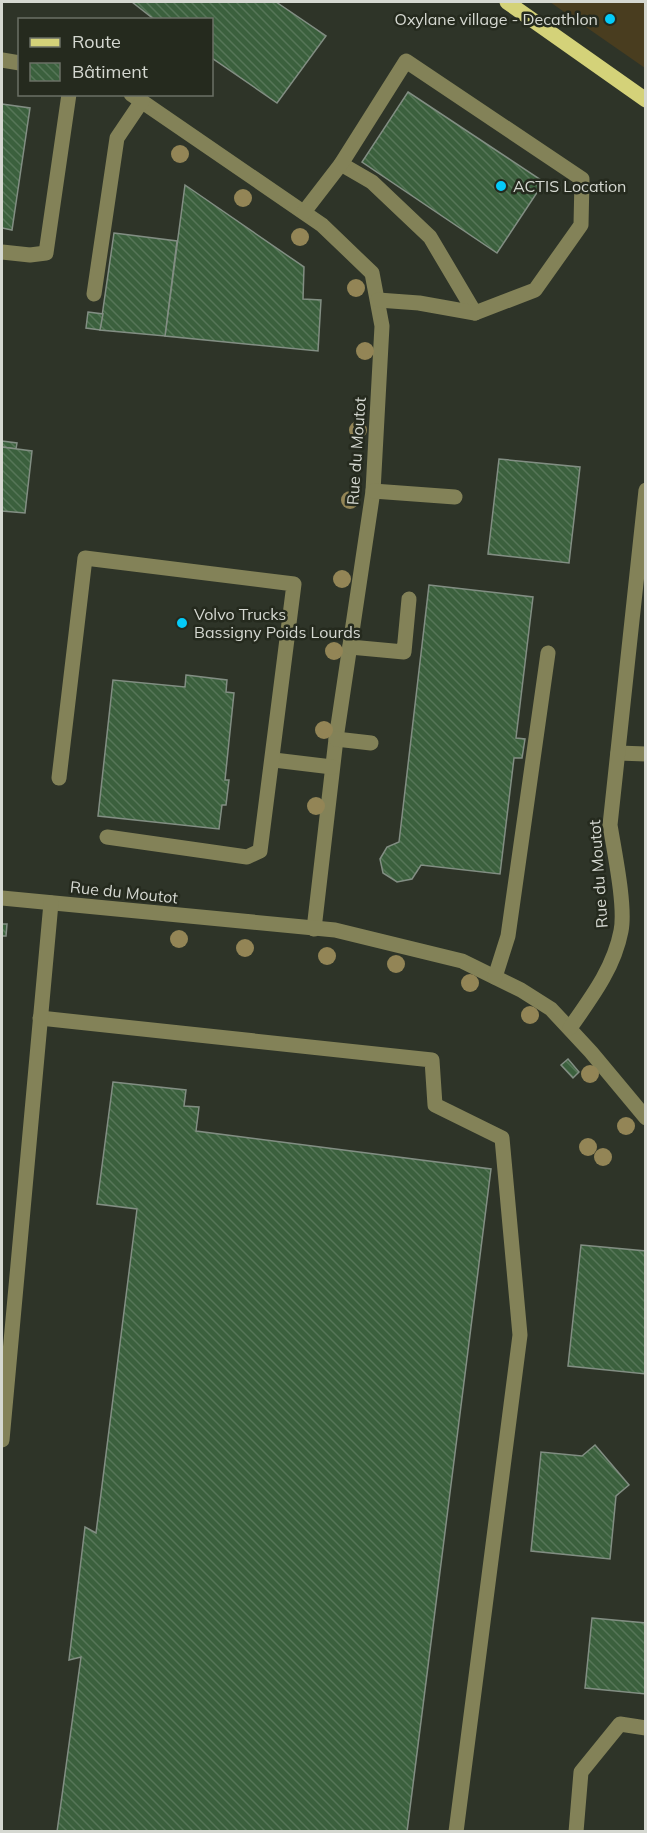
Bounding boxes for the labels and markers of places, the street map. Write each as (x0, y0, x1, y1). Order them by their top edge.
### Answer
place label: Oxylane village - Decathlon (395, 9, 598, 29)
marker: Oxylane village - Decathlon (603, 12, 617, 26)
place label: ACTIS Location (513, 176, 626, 196)
marker: ACTIS Location (494, 179, 508, 193)
place label: Volvo Trucks Bassigny Poids Lourds (194, 604, 361, 642)
marker: Volvo Trucks Bassigny Poids Lourds (175, 616, 189, 630)

